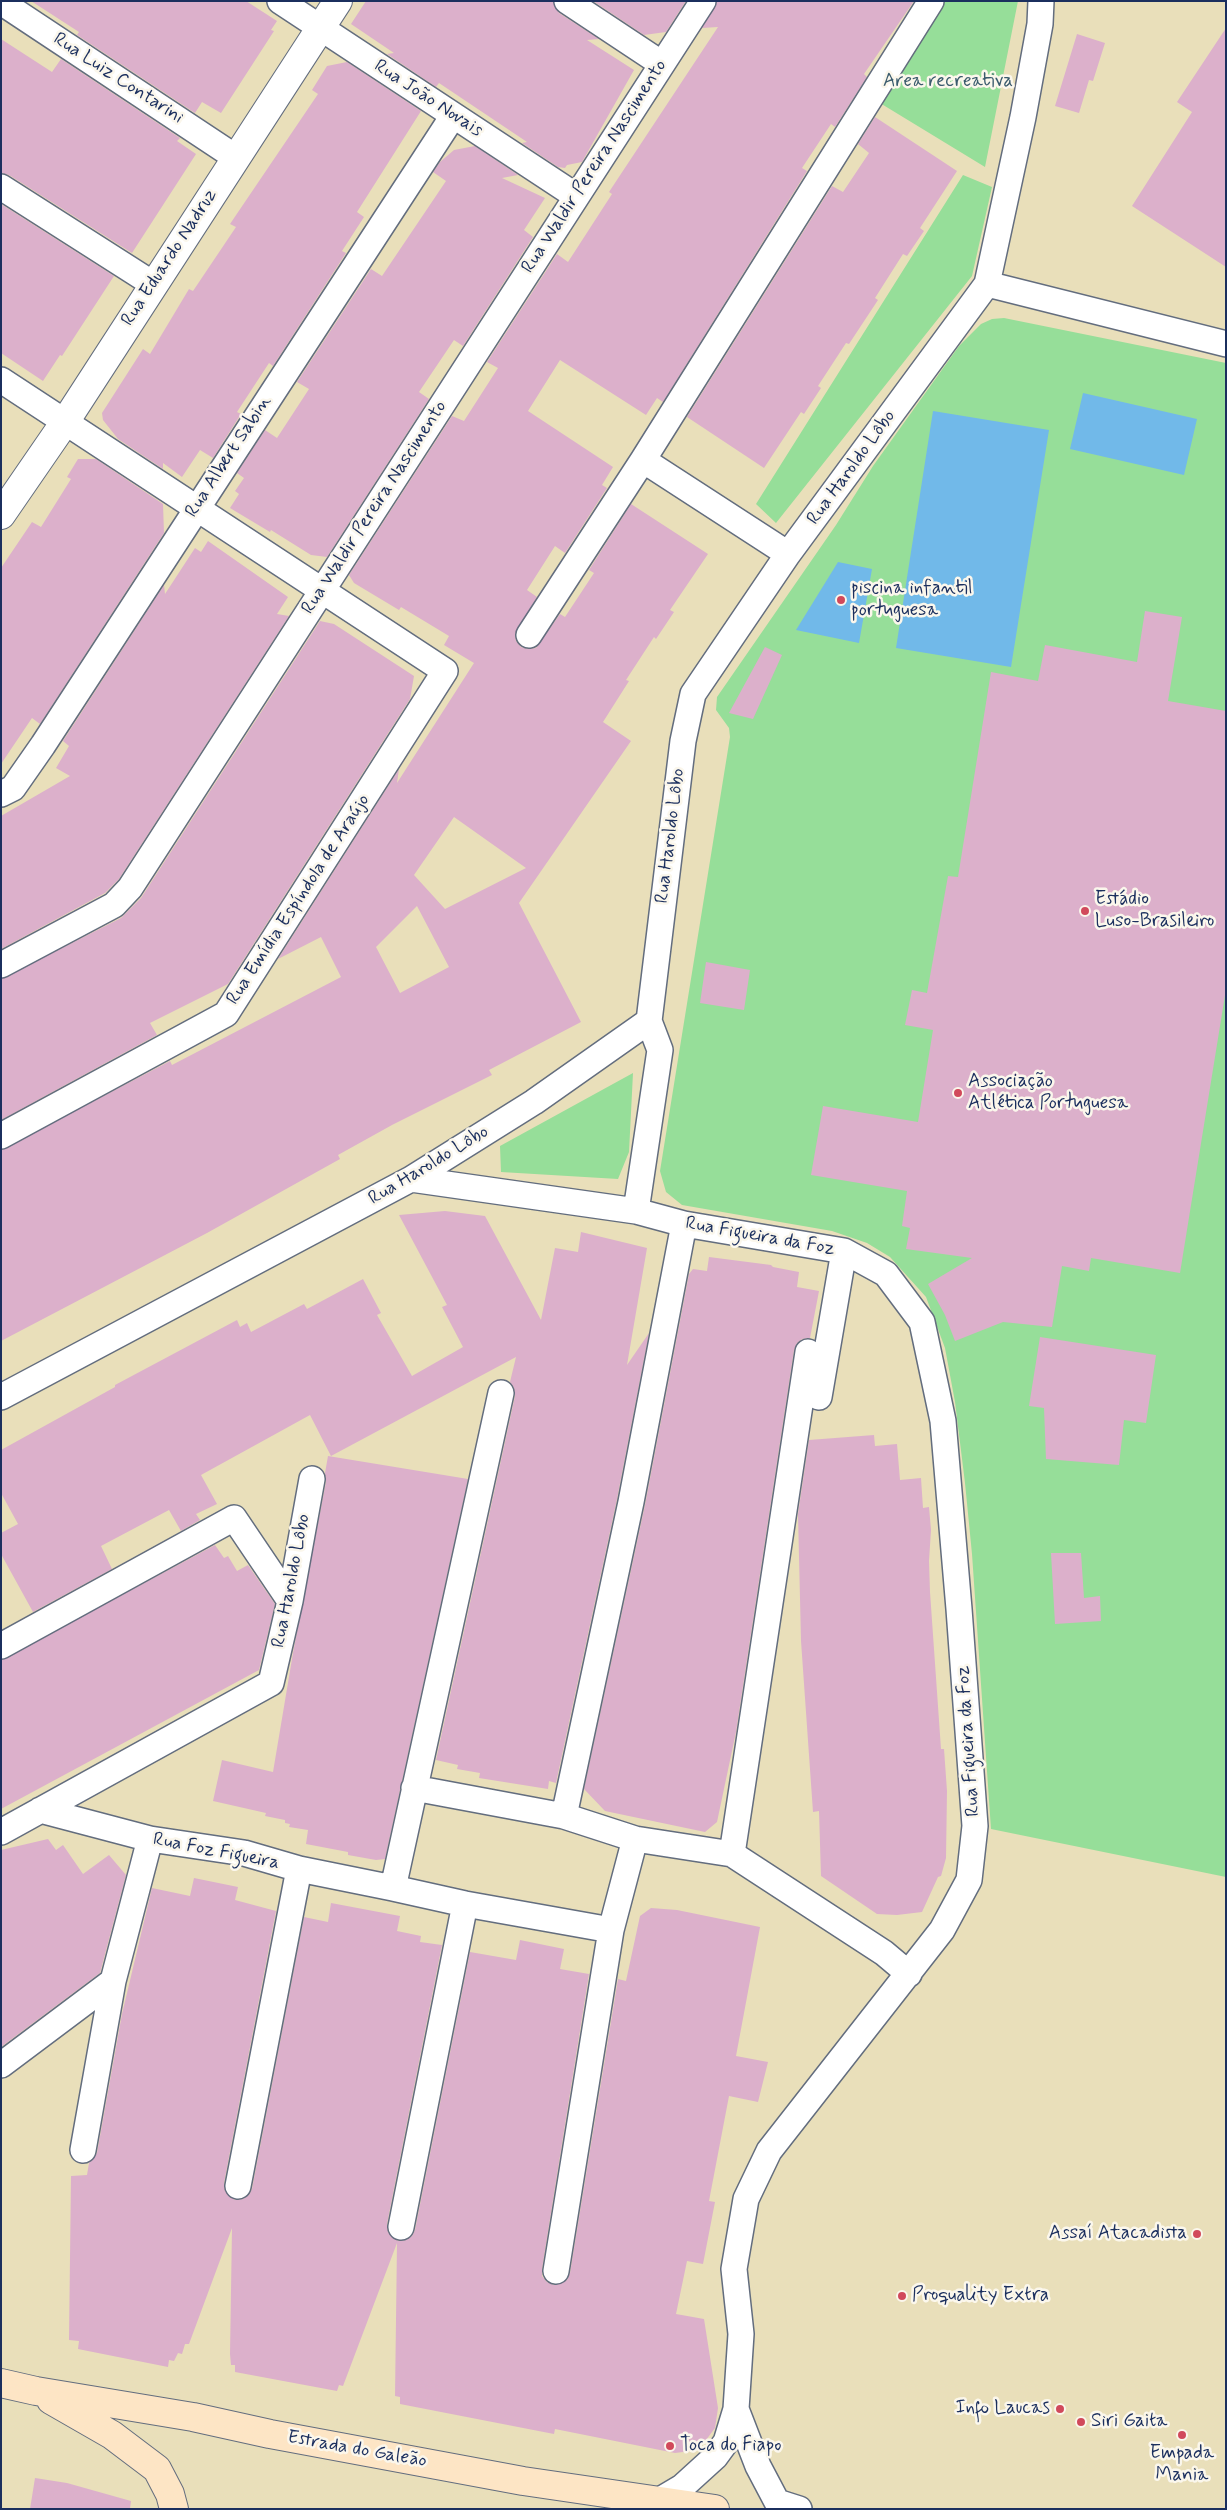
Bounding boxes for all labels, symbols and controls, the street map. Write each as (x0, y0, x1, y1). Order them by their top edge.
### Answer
street label: Rua Luiz Contarini (48, 28, 188, 130)
street label: Rua João Novais (369, 55, 487, 143)
street label: Rua Waldir Pereira Nascimento (517, 56, 673, 278)
park label: Area recreativa (883, 71, 1013, 93)
street label: Rua Eduardo Nadruz (117, 185, 223, 331)
street label: Rua Albert Sabin (181, 392, 277, 522)
street label: Rua Waldir Pereira Nascimento (297, 397, 453, 619)
street label: Rua Haroldo Lôbo (803, 406, 901, 530)
place label: piscina infantil portuguesa (851, 578, 973, 622)
marker: piscina infantil portuguesa (835, 594, 847, 606)
street label: Rua Haroldo Lôbo (651, 767, 691, 905)
street label: Rua Emídia Espíndola de Araújo (222, 790, 376, 1010)
place label: Estádio Luso-Brasileiro (1095, 889, 1214, 933)
marker: Estádio Luso-Brasileiro (1079, 905, 1091, 917)
place label: Associação Atlética Portuguesa (968, 1071, 1128, 1115)
marker: Associação Atlética Portuguesa (952, 1087, 964, 1099)
street label: Rua Haroldo Lôbo (365, 1121, 493, 1211)
street label: Rua Figueira da Foz (684, 1213, 836, 1261)
street label: Rua Haroldo Lôbo (268, 1512, 316, 1650)
street label: Rua Figueira da Foz (952, 1665, 986, 1817)
street label: Rua Foz Figueira (151, 1829, 281, 1875)
place label: Assaí Atacadista (1049, 2223, 1187, 2245)
marker: Assaí Atacadista (1191, 2228, 1203, 2240)
place label: Proquality Extra (912, 2285, 1049, 2307)
marker: Proquality Extra (896, 2290, 908, 2302)
place label: Info Laucas (955, 2398, 1050, 2420)
marker: Info Laucas (1054, 2403, 1066, 2415)
place label: Siri Gaita (1091, 2411, 1167, 2433)
marker: Siri Gaita (1075, 2416, 1087, 2428)
street label: Estrada do Galeão (286, 2427, 428, 2473)
marker: Empada Mania (1176, 2429, 1188, 2441)
place label: Toca do Fiapo (680, 2435, 782, 2457)
marker: Toca do Fiapo (664, 2440, 676, 2452)
place label: Empada Mania (1150, 2443, 1214, 2487)

